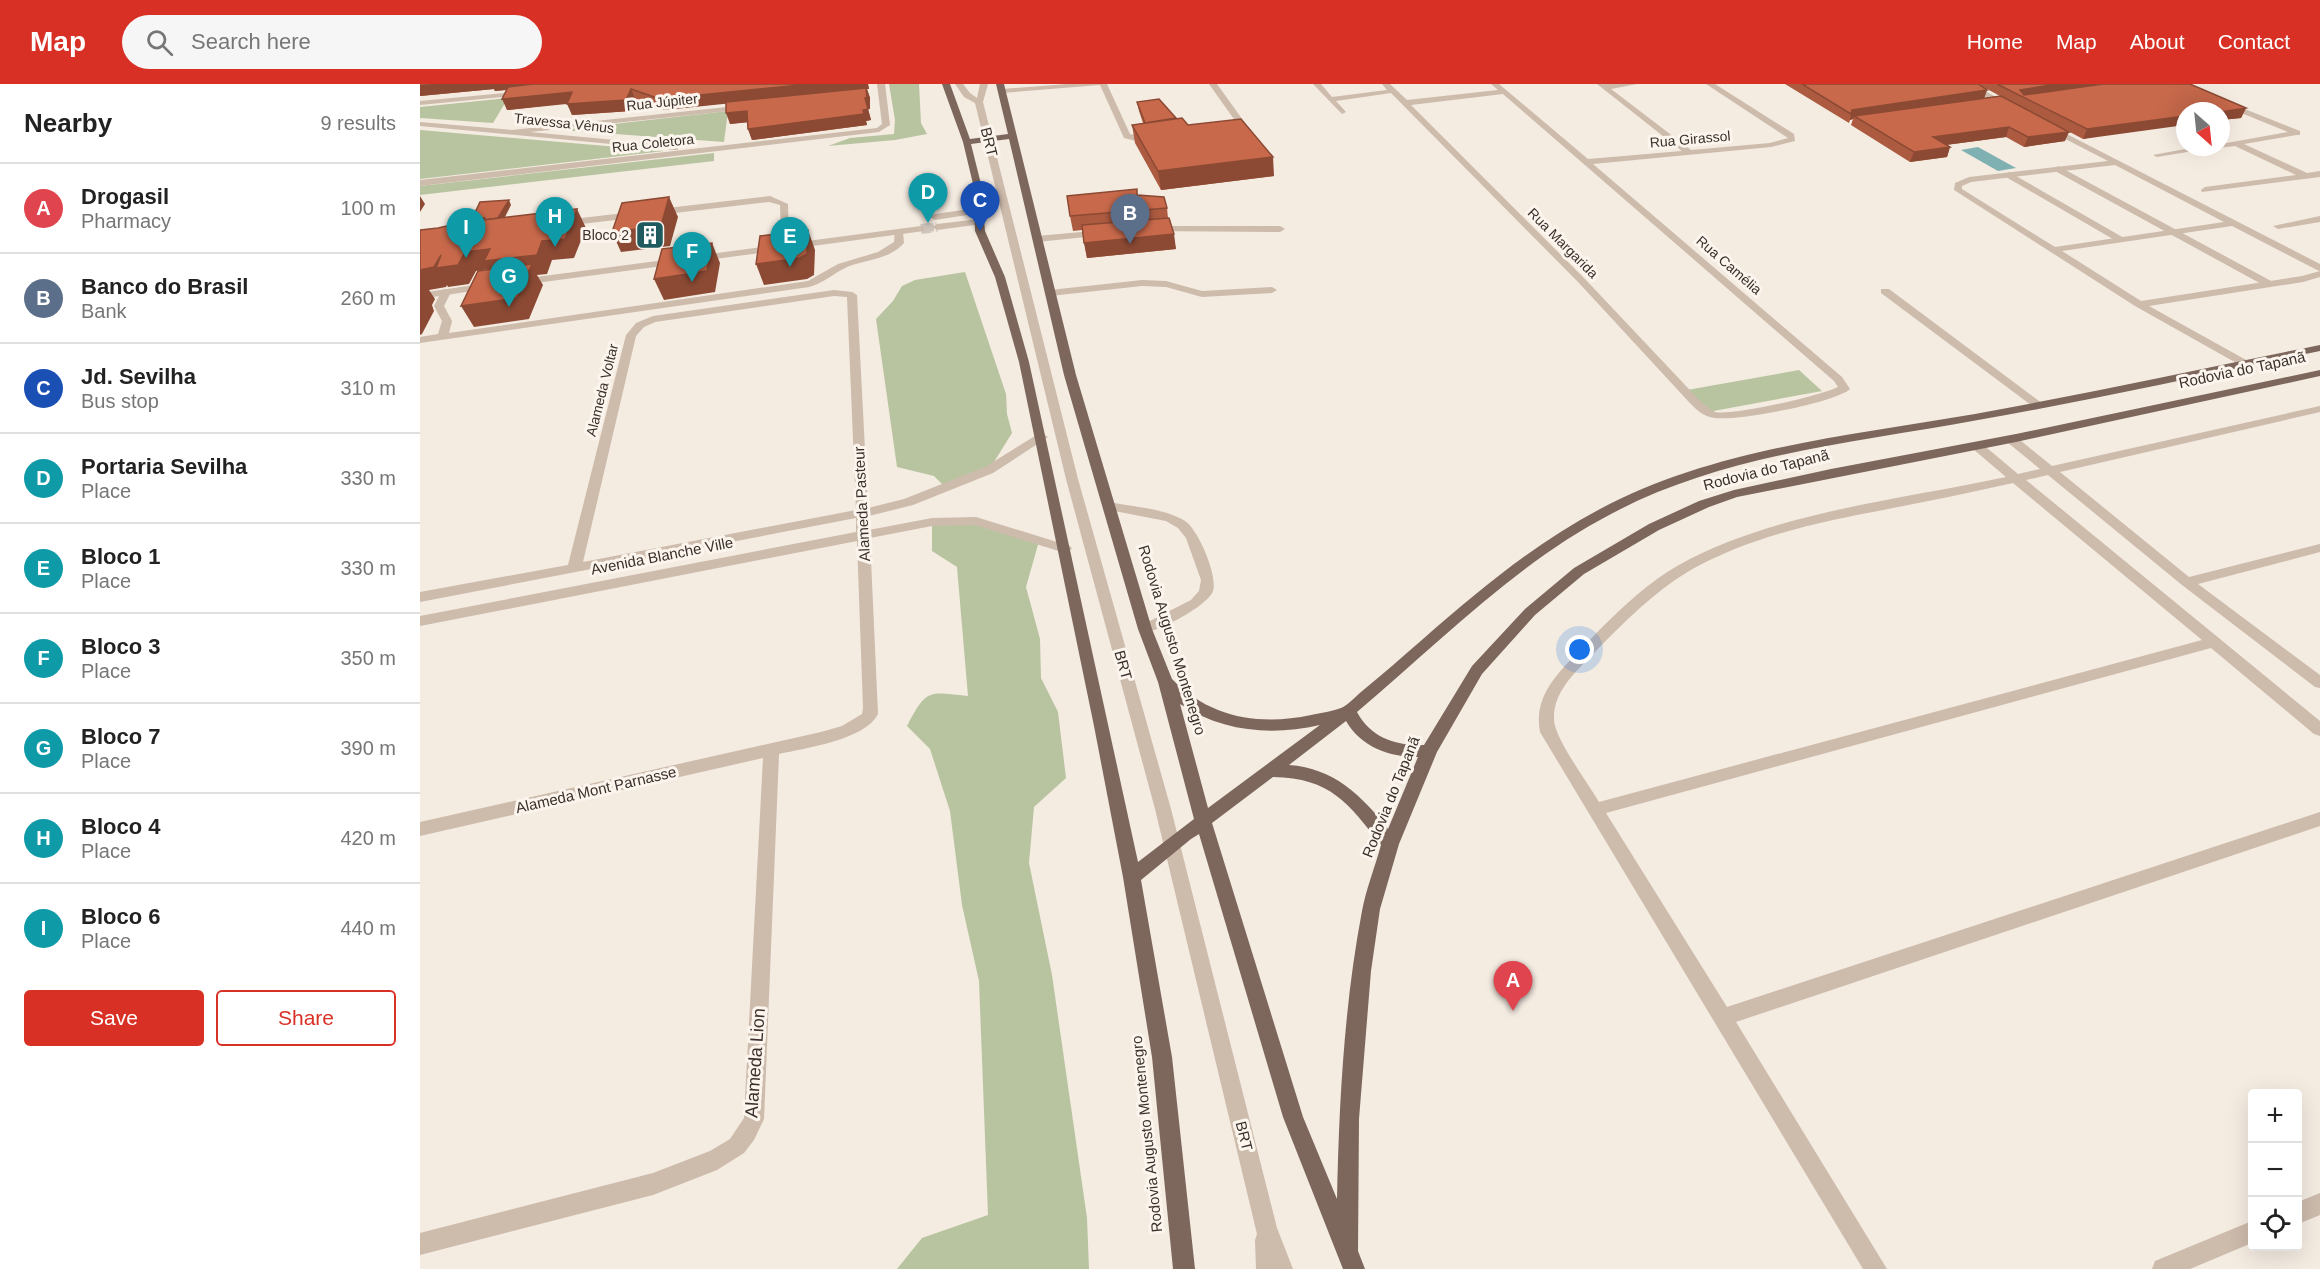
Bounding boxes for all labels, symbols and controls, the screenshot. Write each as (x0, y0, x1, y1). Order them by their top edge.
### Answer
search box (122, 15, 542, 69)
text: Map (30, 26, 86, 57)
icon: search (143, 26, 176, 59)
text: Search here (191, 29, 311, 54)
text: Home (1967, 30, 2023, 53)
text: Map (2056, 30, 2097, 53)
text: About (2130, 30, 2185, 53)
text: Contact (2218, 30, 2290, 53)
street label: Rua Júpiter (626, 90, 699, 114)
north arrow (2176, 102, 2230, 156)
text: Nearby (24, 108, 112, 138)
street label: Travessa Vênus (513, 110, 615, 136)
text: 9 results (320, 112, 396, 134)
street label: BRT (978, 125, 1001, 158)
street label: Rua Girassol (1649, 128, 1731, 150)
street label: Rua Coletora (611, 131, 695, 155)
pin: D (908, 174, 948, 223)
pin: C (960, 182, 1000, 231)
text: Drogasil (81, 184, 169, 209)
pin: B (1110, 194, 1150, 244)
text: A (36, 197, 51, 219)
text: 100 m (340, 197, 396, 219)
pin: H (536, 198, 574, 247)
street label: Rua Margarida (1525, 205, 1602, 282)
pin: I (446, 208, 486, 258)
text: Pharmacy (81, 210, 171, 232)
pin: E (770, 218, 809, 267)
building icon: Bloco 2 (634, 219, 666, 251)
place label: Bloco 2 (582, 227, 629, 243)
pin: F (672, 232, 712, 282)
street label: Rua Camélia (1693, 232, 1765, 298)
pin: G (490, 258, 529, 307)
text: Banco do Brasil (81, 274, 248, 299)
text: B (36, 287, 51, 309)
text: 260 m (340, 287, 396, 309)
text: Bank (81, 300, 127, 322)
street label: Alameda Voltar (583, 342, 621, 438)
street label: Rodovia do Tapanã (2177, 348, 2307, 391)
text: Jd. Sevilha (81, 364, 196, 389)
text: C (36, 377, 51, 399)
text: 310 m (340, 377, 396, 399)
text: Bus stop (81, 390, 159, 412)
street label: Alameda Pasteur (850, 446, 873, 562)
street label: Rodovia do Tapanã (1701, 446, 1831, 493)
text: Portaria Sevilha (81, 454, 247, 479)
text: D (36, 467, 51, 489)
text: 330 m (340, 467, 396, 489)
text: Place (81, 480, 131, 502)
street label: Avenida Blanche Ville (589, 533, 734, 578)
street label: Rodovia Augusto Montenegro (1135, 543, 1209, 737)
text: Bloco 1 (81, 544, 160, 569)
text: E (37, 557, 50, 579)
text: 330 m (340, 557, 396, 579)
text: Place (81, 570, 131, 592)
text: Bloco 3 (81, 634, 160, 659)
your location (1565, 635, 1594, 664)
text: F (37, 647, 50, 669)
text: 350 m (340, 647, 396, 669)
street label: BRT (1111, 648, 1136, 681)
text: Place (81, 660, 131, 682)
text: Bloco 7 (81, 724, 160, 749)
street label: Rodovia do Tapanã (1358, 733, 1423, 860)
text: G (36, 737, 51, 759)
text: 390 m (340, 737, 396, 759)
text: Place (81, 750, 131, 772)
street label: Alameda Mont Parnasse (514, 763, 678, 816)
text: Bloco 4 (81, 814, 160, 839)
text: H (36, 827, 51, 849)
text: 420 m (340, 827, 396, 849)
text: Place (81, 840, 131, 862)
text: Bloco 6 (81, 904, 160, 929)
text: I (41, 917, 46, 939)
text: 440 m (340, 917, 396, 939)
text: Place (81, 930, 131, 952)
pin: A (1494, 962, 1532, 1011)
button: Save (24, 990, 204, 1046)
button: Share (216, 990, 396, 1046)
street label: Alameda Lion (741, 1007, 769, 1119)
street label: Rodovia Augusto Montenegro (1128, 1035, 1165, 1233)
map controls (2248, 1089, 2302, 1251)
button: + (2248, 1089, 2302, 1143)
street label: BRT (1233, 1119, 1256, 1152)
button: − (2248, 1143, 2302, 1197)
button: locate (2248, 1197, 2302, 1251)

